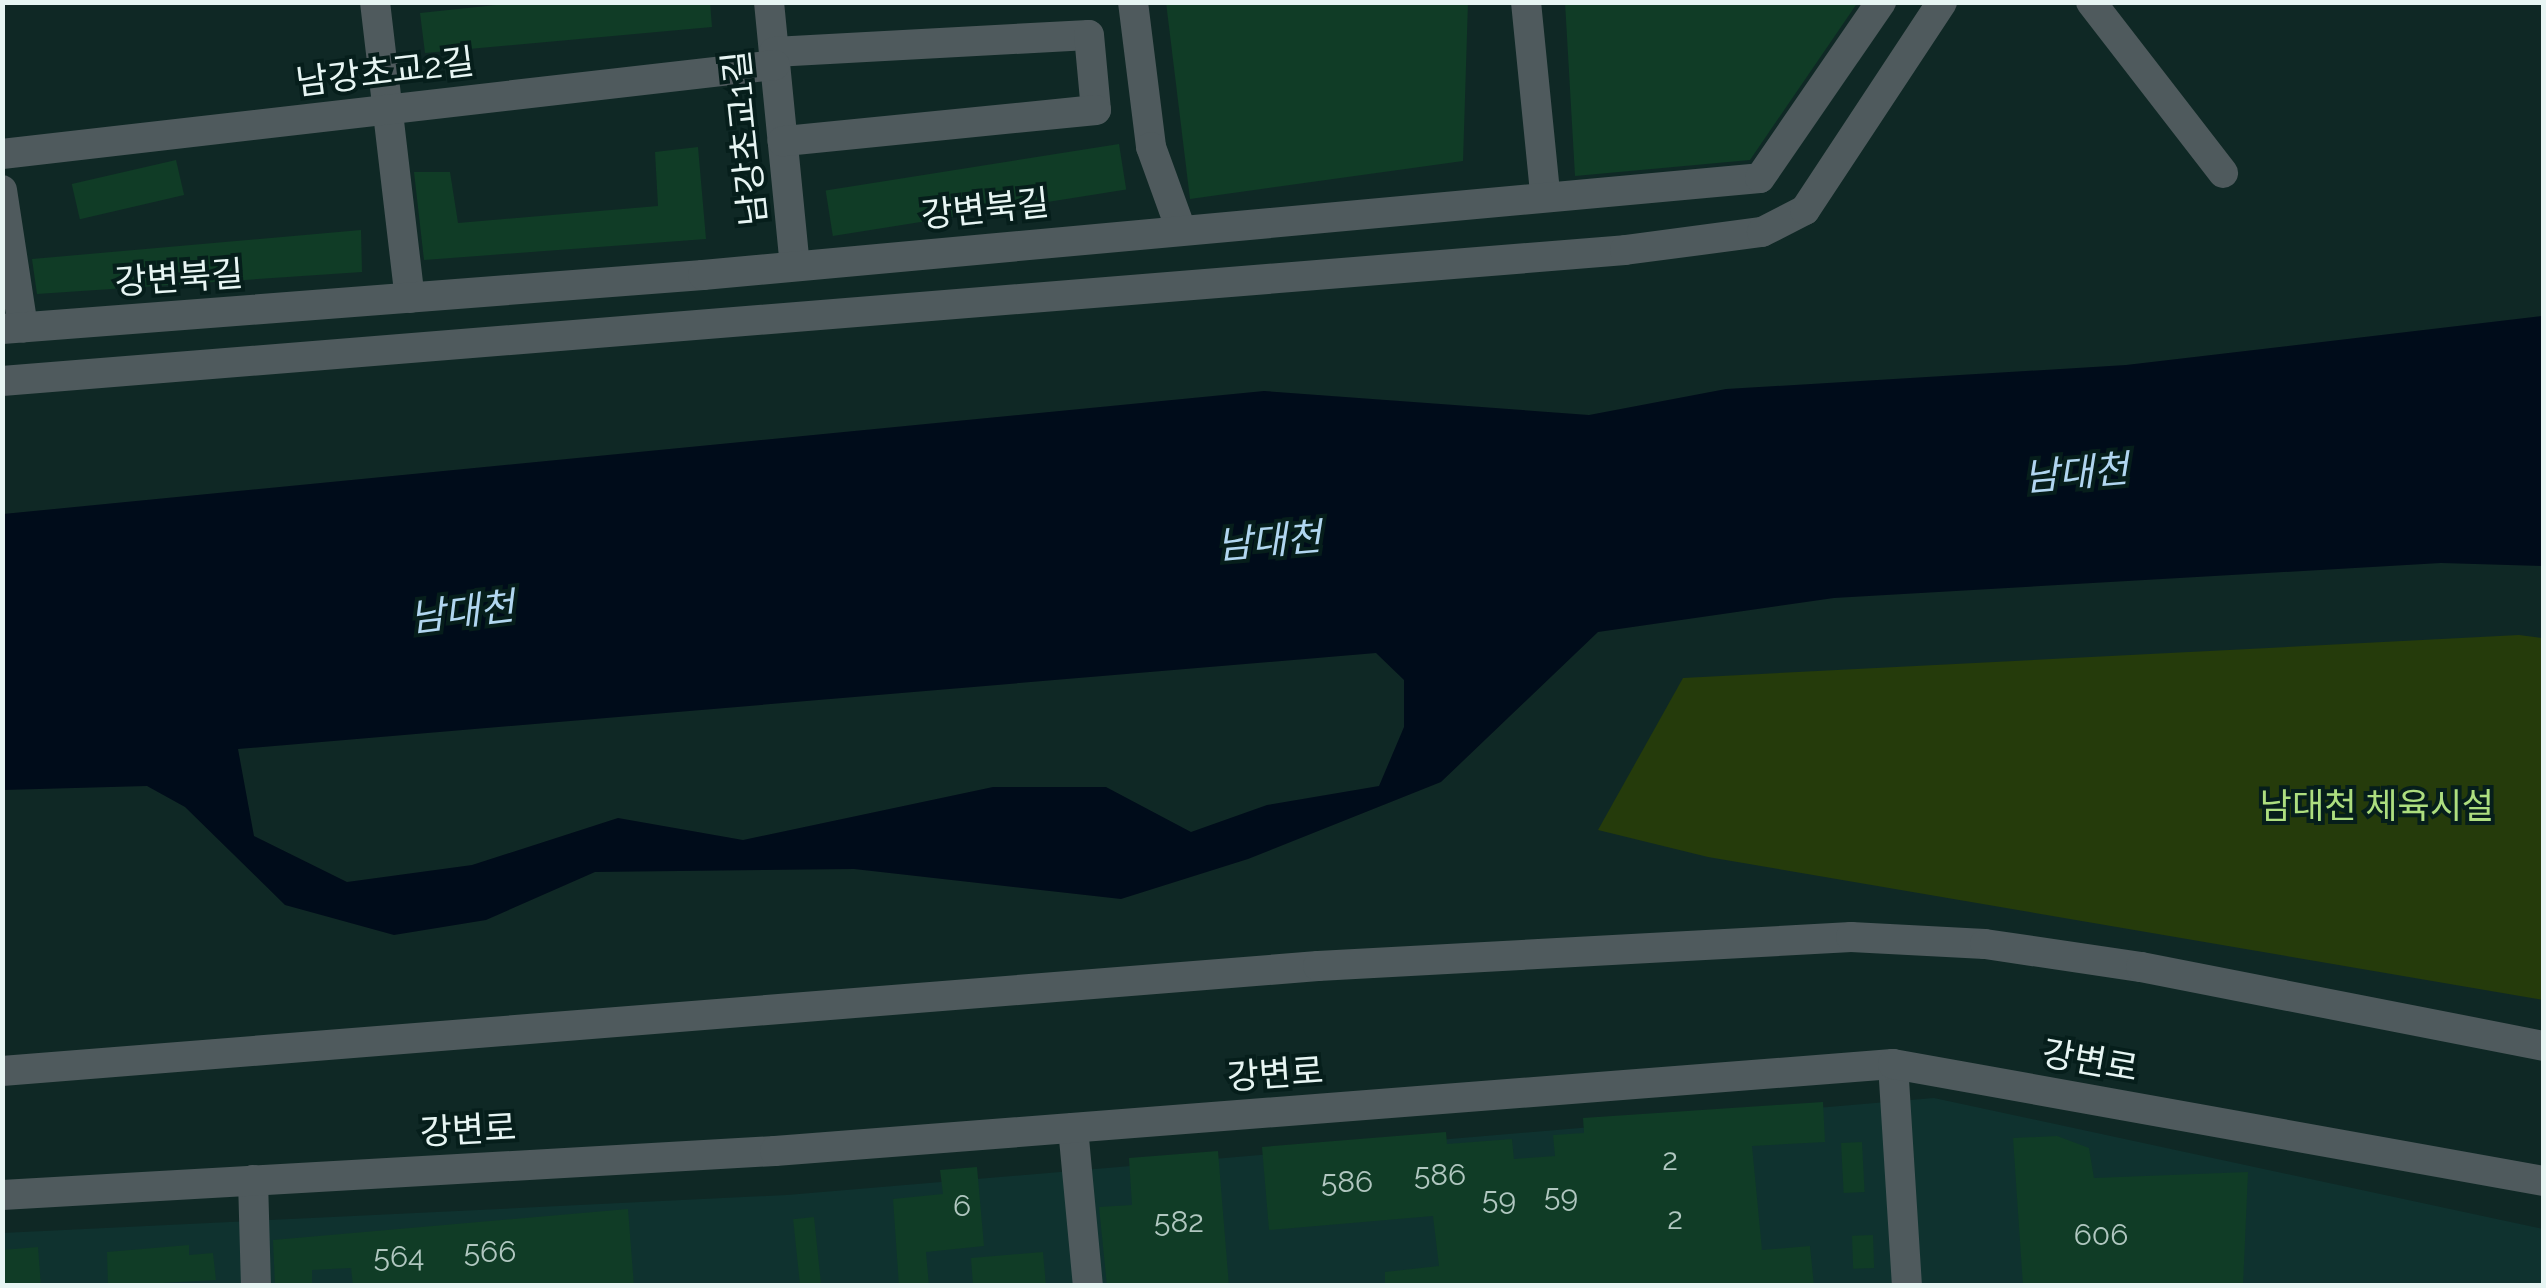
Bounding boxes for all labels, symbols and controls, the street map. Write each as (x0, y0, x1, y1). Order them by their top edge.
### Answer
street label: 남강초교2길 (293, 40, 477, 104)
street label: 남강초교1길 (715, 48, 775, 228)
street label: 강변북길 (919, 181, 1051, 237)
street label: 강변북길 (113, 253, 245, 303)
water label: 남대천 (2022, 446, 2130, 500)
water label: 남대천 (1215, 514, 1323, 568)
water label: 남대천 (407, 583, 517, 641)
park label: 남대천 체육시설 (2260, 785, 2494, 827)
street label: 강변로 (2039, 1032, 2141, 1090)
street label: 강변로 (1225, 1050, 1325, 1098)
street label: 강변로 (419, 1107, 517, 1153)
house number: 2 (1662, 1142, 1678, 1178)
house number: 586 (1414, 1157, 1466, 1193)
house number: 586 (1321, 1164, 1373, 1200)
house number: 59 (1544, 1178, 1578, 1214)
house number: 59 (1482, 1181, 1516, 1217)
house number: 6 (953, 1188, 971, 1224)
house number: 2 (1667, 1201, 1683, 1237)
house number: 582 (1154, 1204, 1204, 1240)
house number: 606 (2074, 1217, 2128, 1253)
house number: 566 (464, 1234, 516, 1270)
house number: 564 (374, 1239, 424, 1275)

